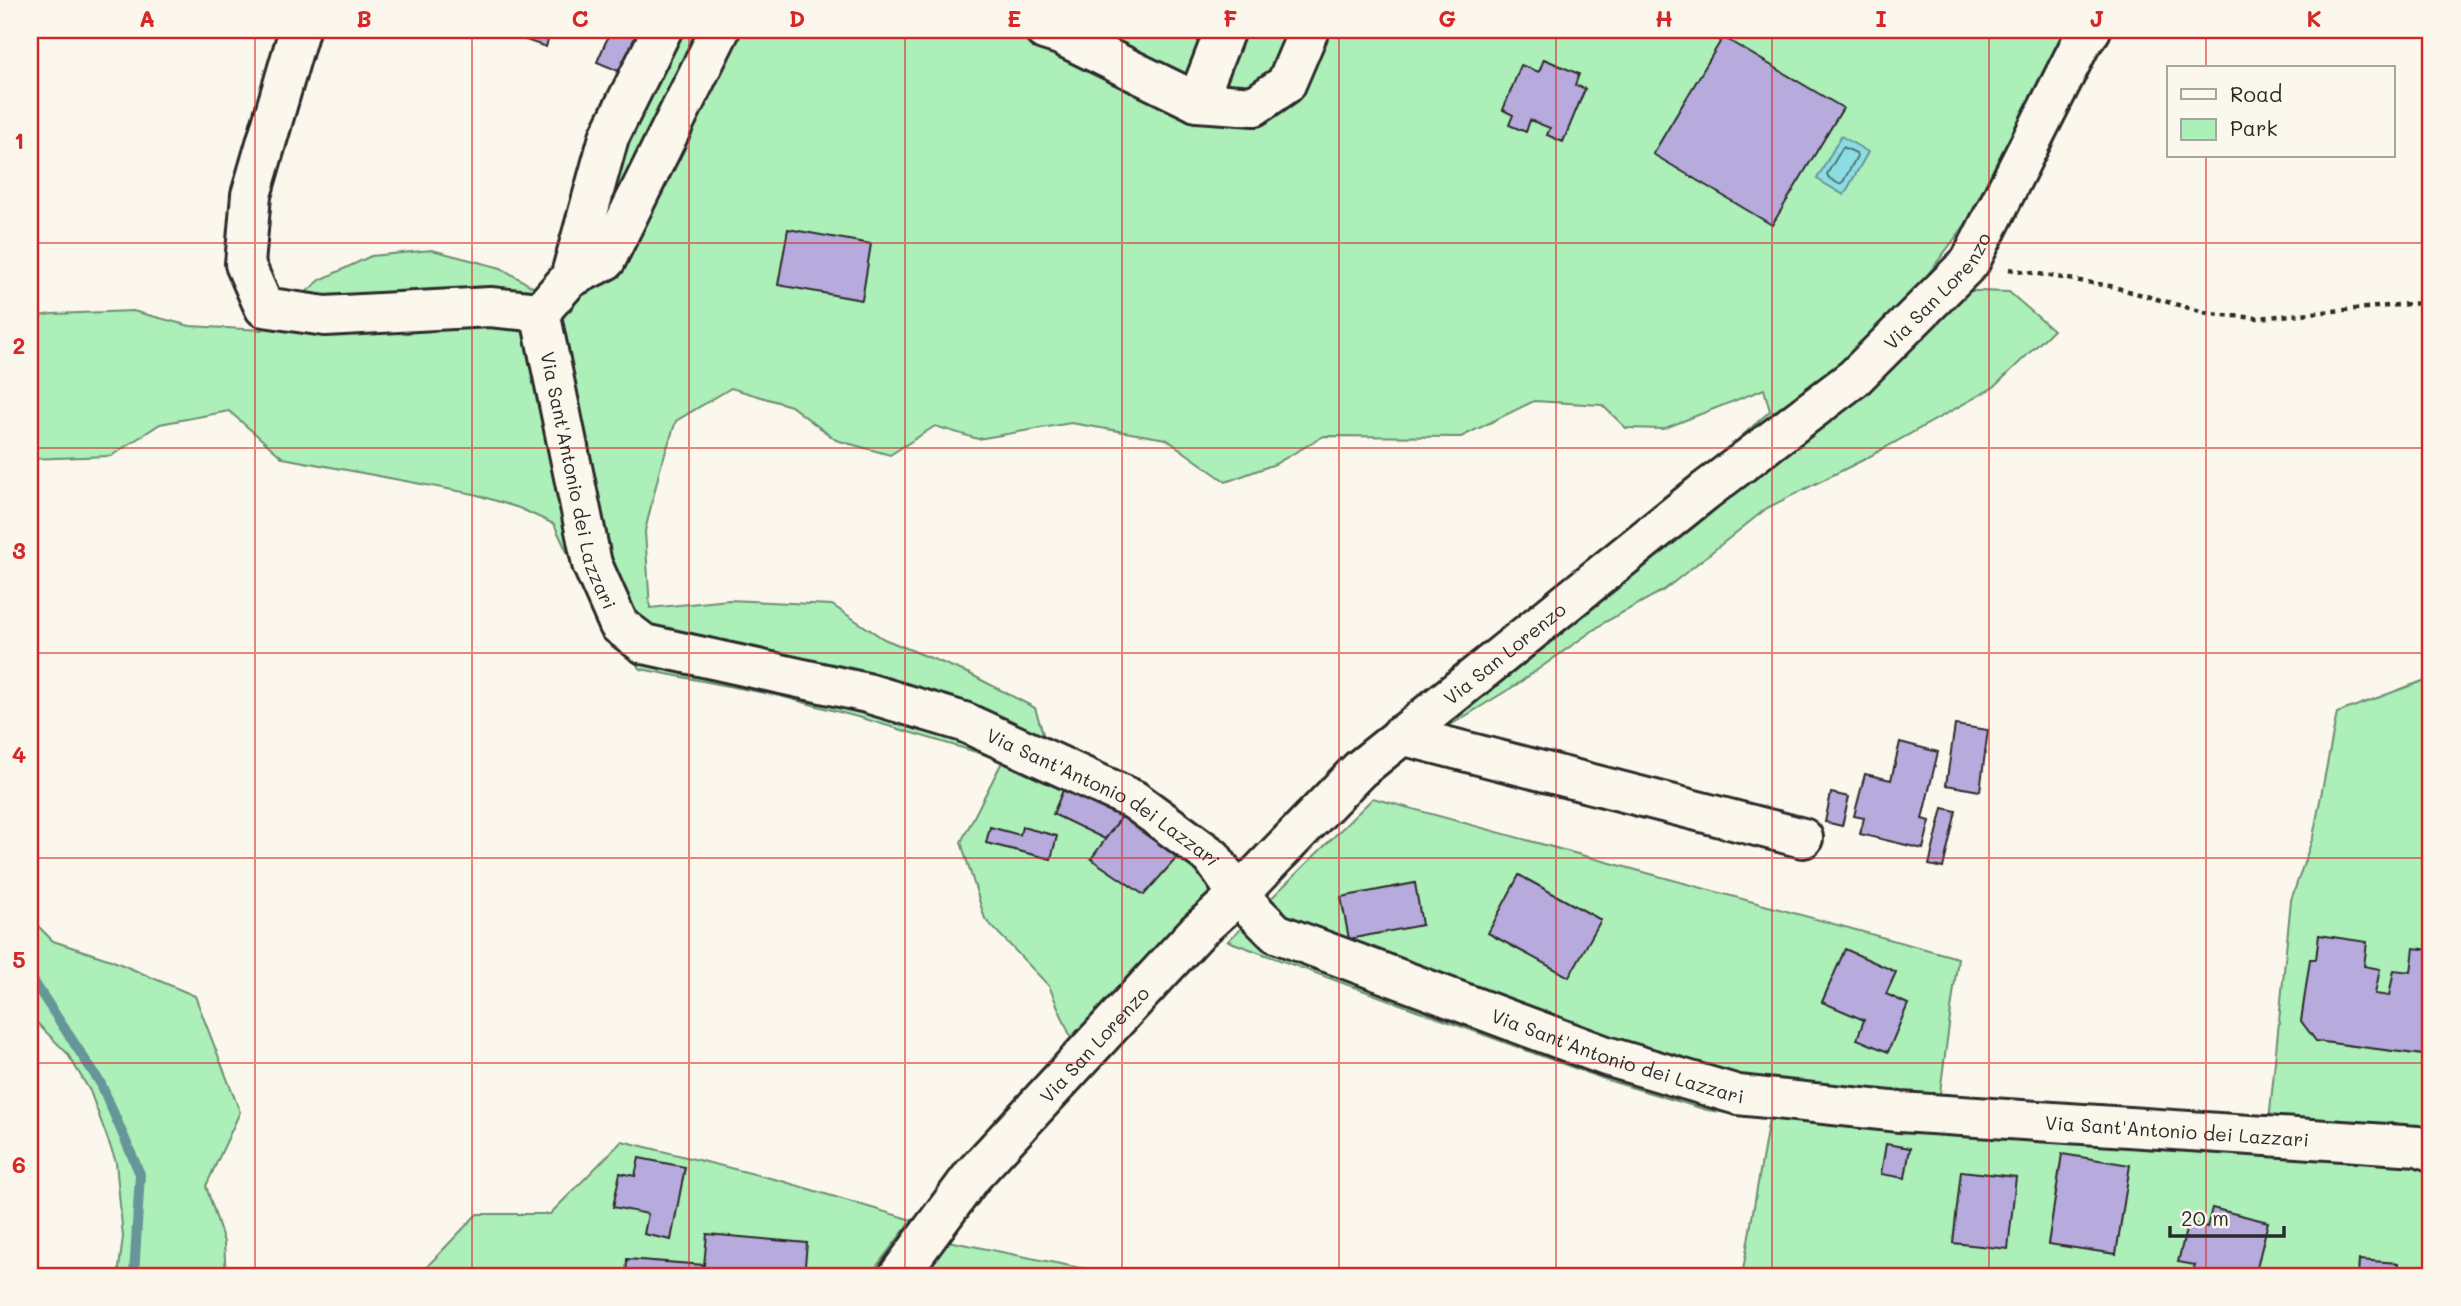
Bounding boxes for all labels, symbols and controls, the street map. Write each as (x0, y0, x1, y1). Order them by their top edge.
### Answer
text: A (139, 3, 155, 33)
text: B (356, 3, 372, 33)
text: C (571, 3, 589, 33)
text: D (789, 3, 805, 33)
text: E (1007, 3, 1021, 33)
text: F (1223, 3, 1237, 33)
text: G (1438, 3, 1456, 33)
text: H (1655, 3, 1673, 33)
text: I (1875, 3, 1887, 33)
text: J (2089, 3, 2105, 33)
text: K (2306, 3, 2322, 33)
legend (2167, 66, 2394, 158)
text: Road (2230, 80, 2282, 107)
text: Park (2230, 114, 2278, 141)
text: 1 (14, 125, 24, 155)
street label: Via San Lorenzo (1878, 228, 1996, 354)
text: 2 (13, 330, 25, 360)
street label: Via Sant'Antonio dei Lazzari (536, 349, 623, 613)
text: 3 (12, 535, 26, 565)
street label: Via San Lorenzo (1438, 596, 1570, 710)
street label: Via Sant'Antonio dei Lazzari (983, 722, 1227, 870)
text: 4 (12, 739, 26, 769)
text: 5 (12, 944, 26, 974)
street label: Via San Lorenzo (1034, 980, 1154, 1108)
street label: Via Sant'Antonio dei Lazzari (1488, 1002, 1745, 1108)
street label: Via Sant'Antonio dei Lazzari (2044, 1109, 2310, 1151)
text: 6 (12, 1149, 26, 1179)
scale bar (2170, 1194, 2284, 1238)
text: 20 m (2181, 1204, 2229, 1231)

